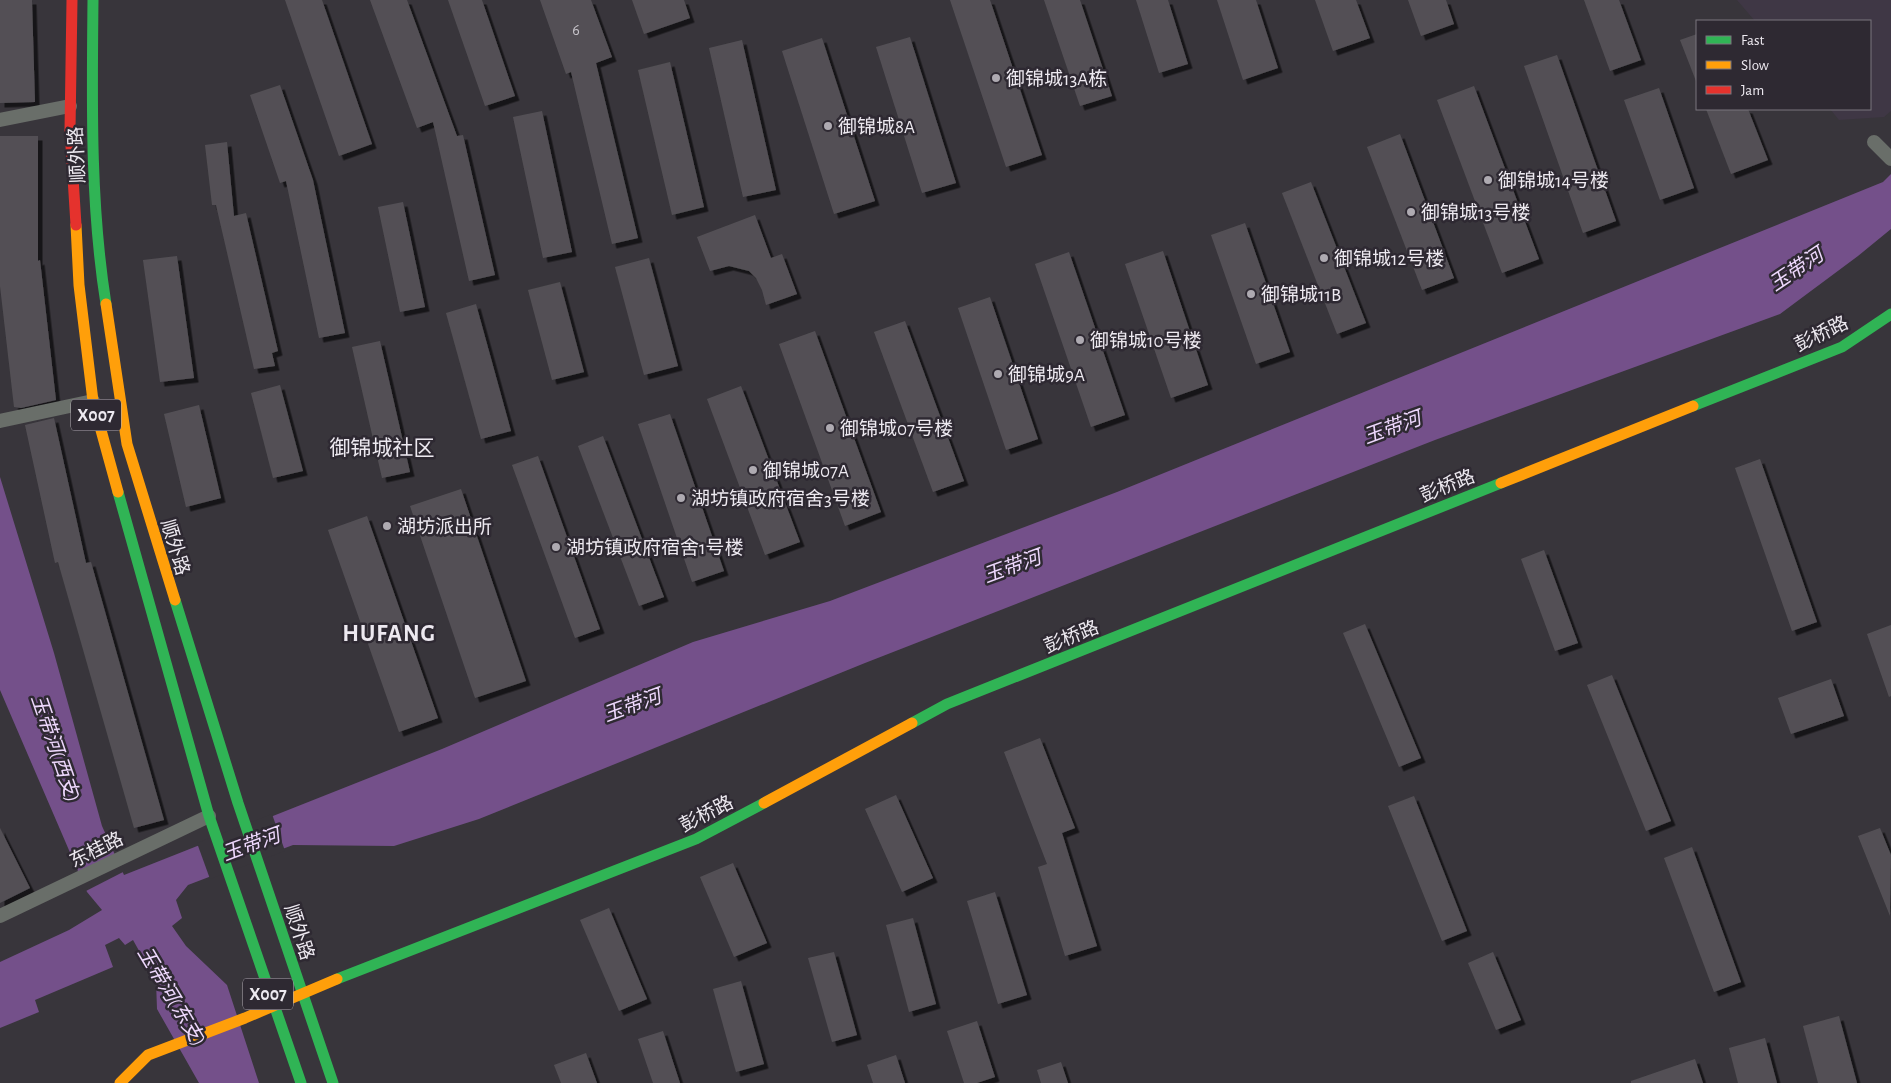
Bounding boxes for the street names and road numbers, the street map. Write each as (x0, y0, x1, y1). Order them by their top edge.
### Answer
street label: 顺外路 (66, 126, 88, 184)
street label: 彭桥路 (1791, 312, 1851, 355)
road number: X007 (71, 400, 121, 430)
street label: 彭桥路 (1417, 466, 1478, 506)
street label: 顺外路 (157, 517, 193, 577)
street label: 彭桥路 (1041, 617, 1102, 657)
street label: 彭桥路 (677, 792, 736, 836)
street label: 东桂路 (66, 828, 126, 871)
street label: 顺外路 (281, 902, 317, 963)
road number: X007 (243, 979, 293, 1010)

